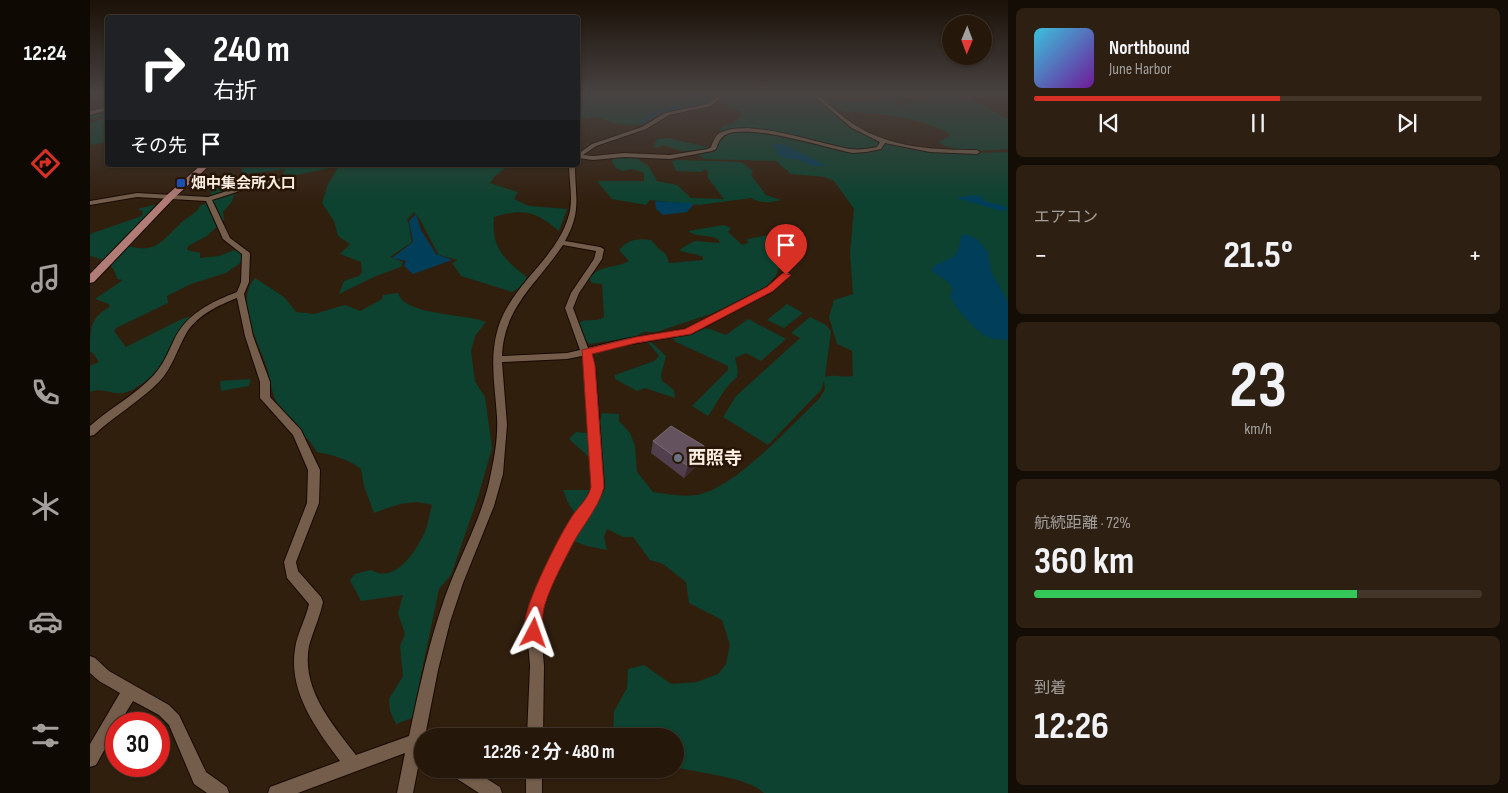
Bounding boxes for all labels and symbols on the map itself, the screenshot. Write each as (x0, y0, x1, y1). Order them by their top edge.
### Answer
north arrow (942, 15, 992, 65)
place label: 畑中集会所入口 (191, 174, 296, 193)
marker: 畑中集会所入口 (175, 177, 187, 189)
pin (765, 224, 807, 275)
place label: 西照寺 (688, 448, 742, 469)
marker: 西照寺 (672, 452, 684, 464)
position arrow (507, 606, 559, 658)
speed limit sign: 30 (105, 712, 170, 777)

